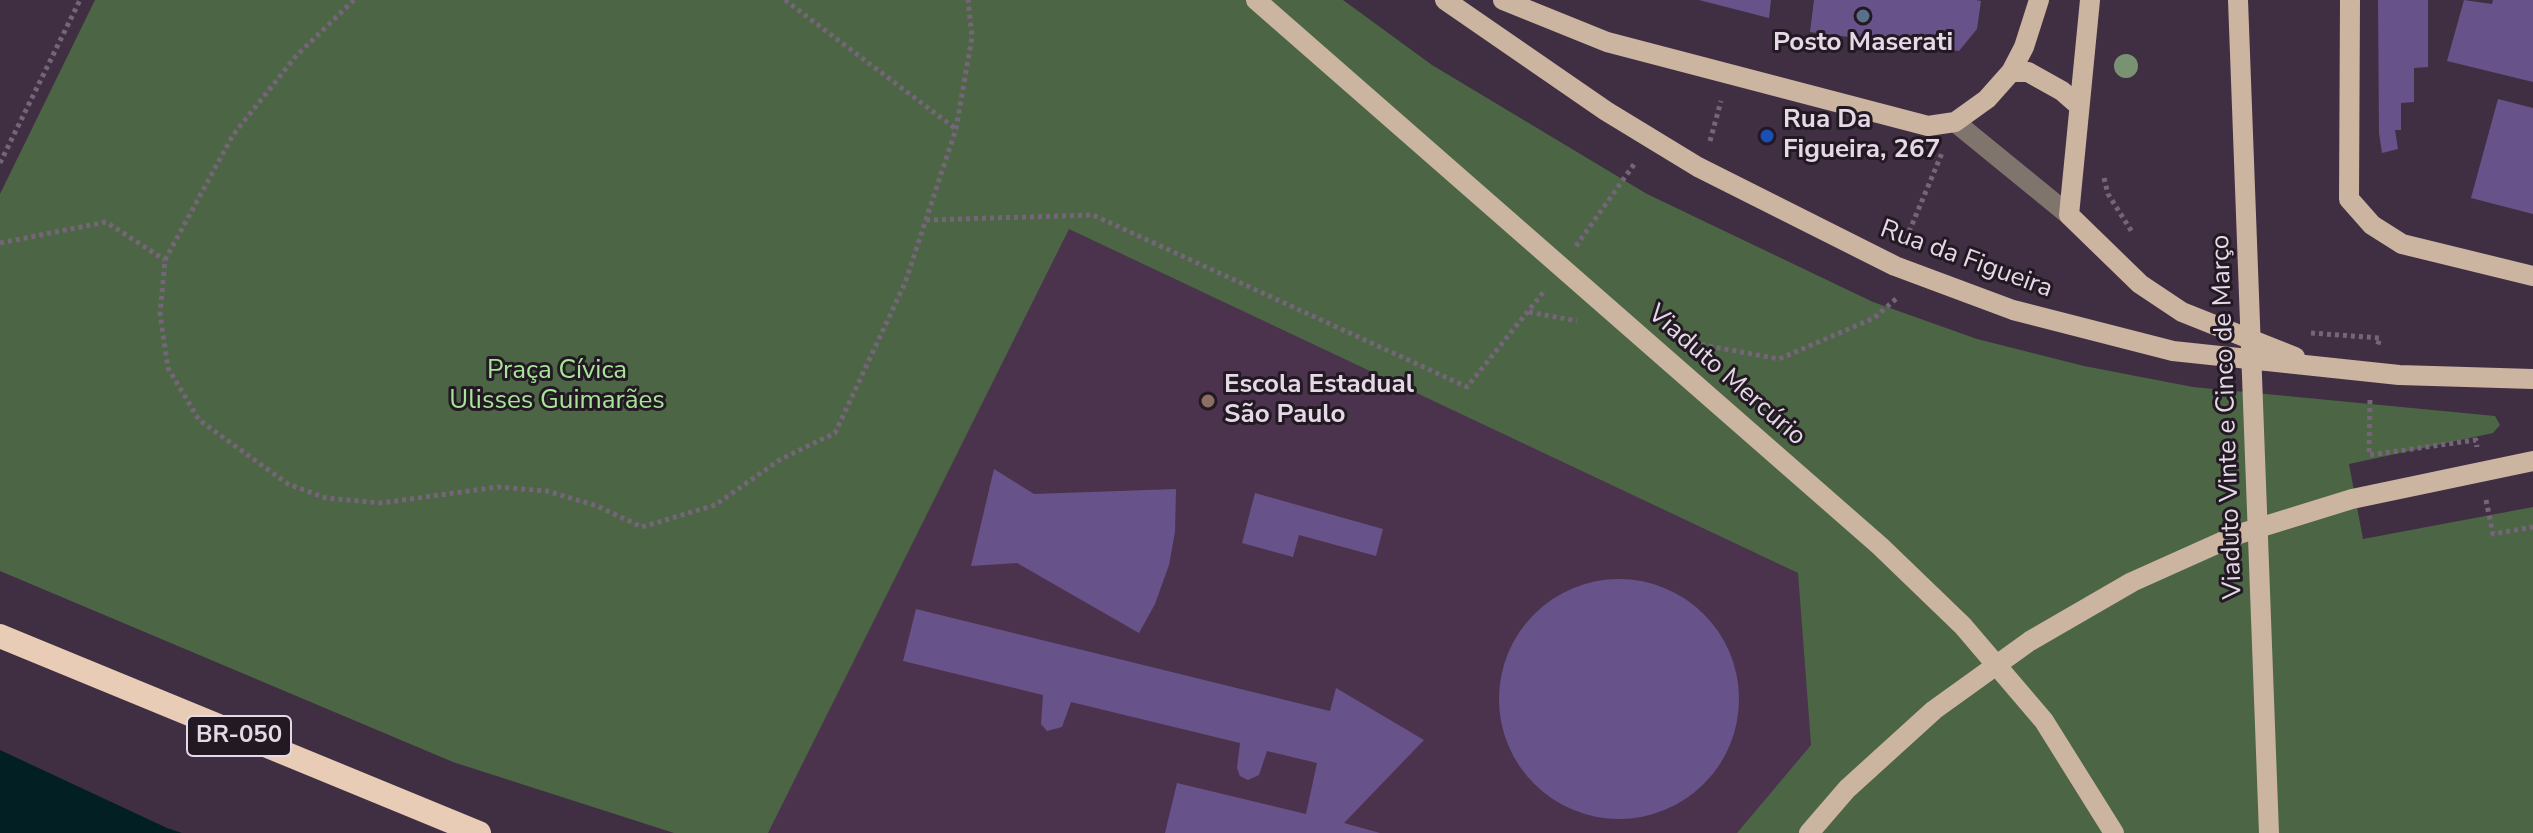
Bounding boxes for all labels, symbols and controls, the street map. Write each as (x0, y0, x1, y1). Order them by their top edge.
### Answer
marker: Posto Maserati (1854, 7, 1872, 25)
place label: Posto Maserati (1773, 28, 1953, 60)
place label: Rua Da Figueira, 267 (1783, 105, 1940, 166)
marker: Rua Da Figueira, 267 (1758, 127, 1776, 145)
street label: Rua da Figueira (1876, 214, 2056, 306)
street label: Viaduto Vinte e Cinco de Março (2206, 234, 2250, 600)
street label: Viaduto Mercúrio (1641, 299, 1811, 453)
park label: Praça Cívica Ulisses Guimarães (449, 356, 665, 418)
place label: Escola Estadual São Paulo (1224, 370, 1414, 432)
marker: Escola Estadual São Paulo (1199, 392, 1217, 410)
road number: BR-050 (187, 716, 291, 756)

